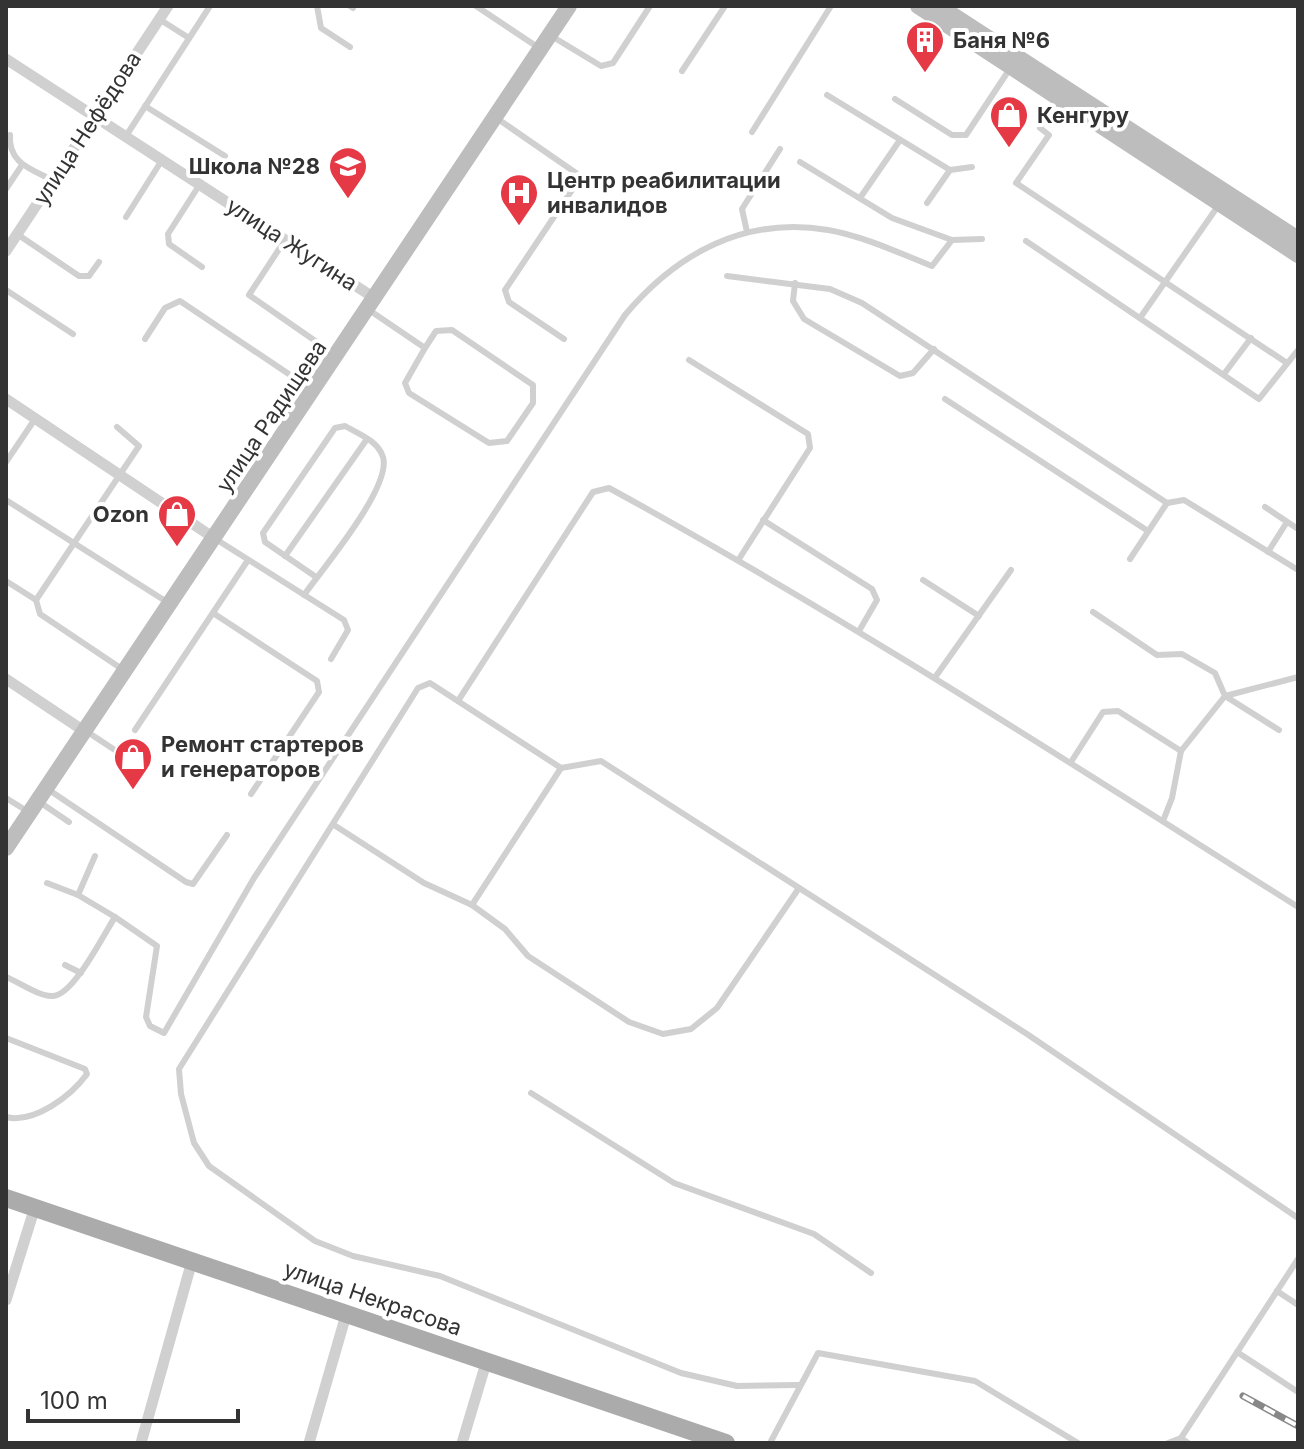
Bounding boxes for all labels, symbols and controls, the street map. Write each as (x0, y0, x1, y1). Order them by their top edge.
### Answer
building icon: Баня №6 (904, 19, 946, 74)
place label: Баня №6 (953, 27, 1050, 53)
street label: улица Нефёдова (28, 46, 146, 210)
shop icon: Кенгуру (988, 94, 1030, 149)
place label: Кенгуру (1037, 102, 1129, 128)
school or university icon: Школа №28 (327, 145, 369, 200)
place label: Школа №28 (189, 153, 320, 179)
place label: Центр реабилитации инвалидов (547, 167, 781, 218)
hospital icon: Центр реабилитации инвалидов (498, 172, 540, 227)
street label: улица Жугина (222, 192, 362, 296)
street label: улица Радищева (211, 335, 331, 497)
shop icon: Ozon (156, 493, 198, 548)
place label: Ozon (93, 501, 149, 527)
place label: Ремонт стартеров и генераторов (161, 731, 364, 782)
shop icon: Ремонт стартеров и генераторов (112, 736, 154, 791)
street label: улица Некрасова (281, 1255, 465, 1341)
scale bar (28, 1373, 238, 1423)
text: 100 m (40, 1386, 108, 1415)

